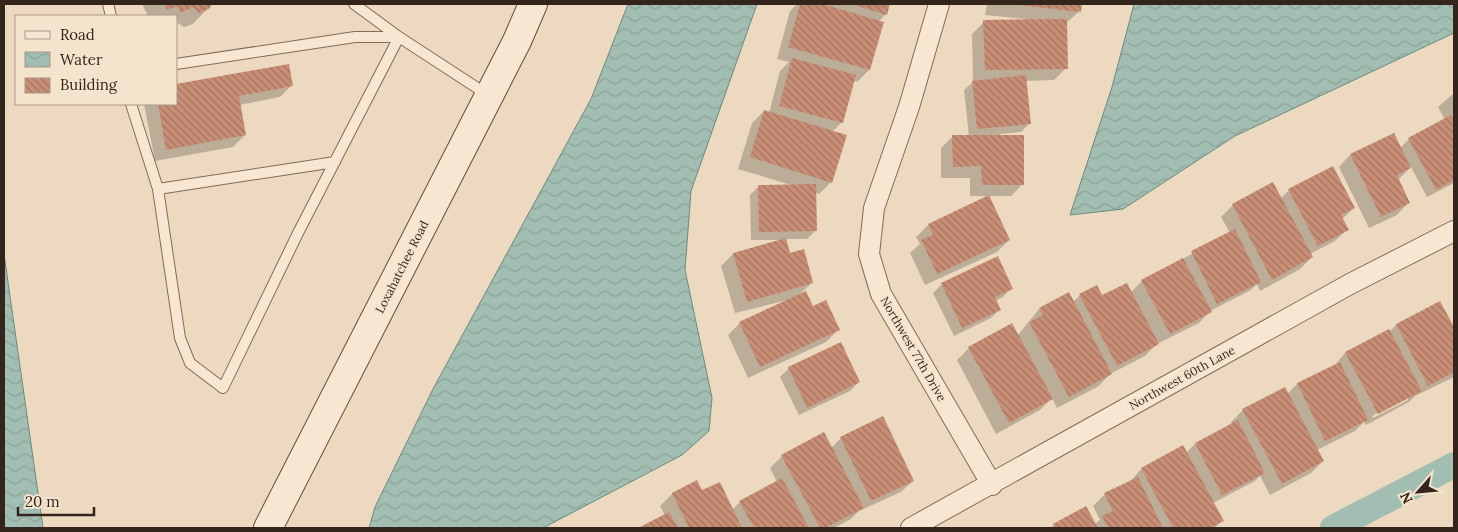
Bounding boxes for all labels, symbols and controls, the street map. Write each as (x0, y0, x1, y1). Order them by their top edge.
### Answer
legend (15, 15, 178, 105)
text: Road (60, 25, 95, 44)
text: Water (60, 50, 103, 69)
text: Building (60, 75, 118, 94)
street label: Loxahatchee Road (372, 218, 431, 316)
street label: Northwest 77th Drive (877, 294, 950, 404)
street label: Northwest 60th Lane (1126, 342, 1238, 413)
north arrow (1393, 467, 1443, 517)
scale bar (18, 484, 94, 516)
text: N (1396, 489, 1417, 507)
text: 20 m (25, 492, 60, 511)

